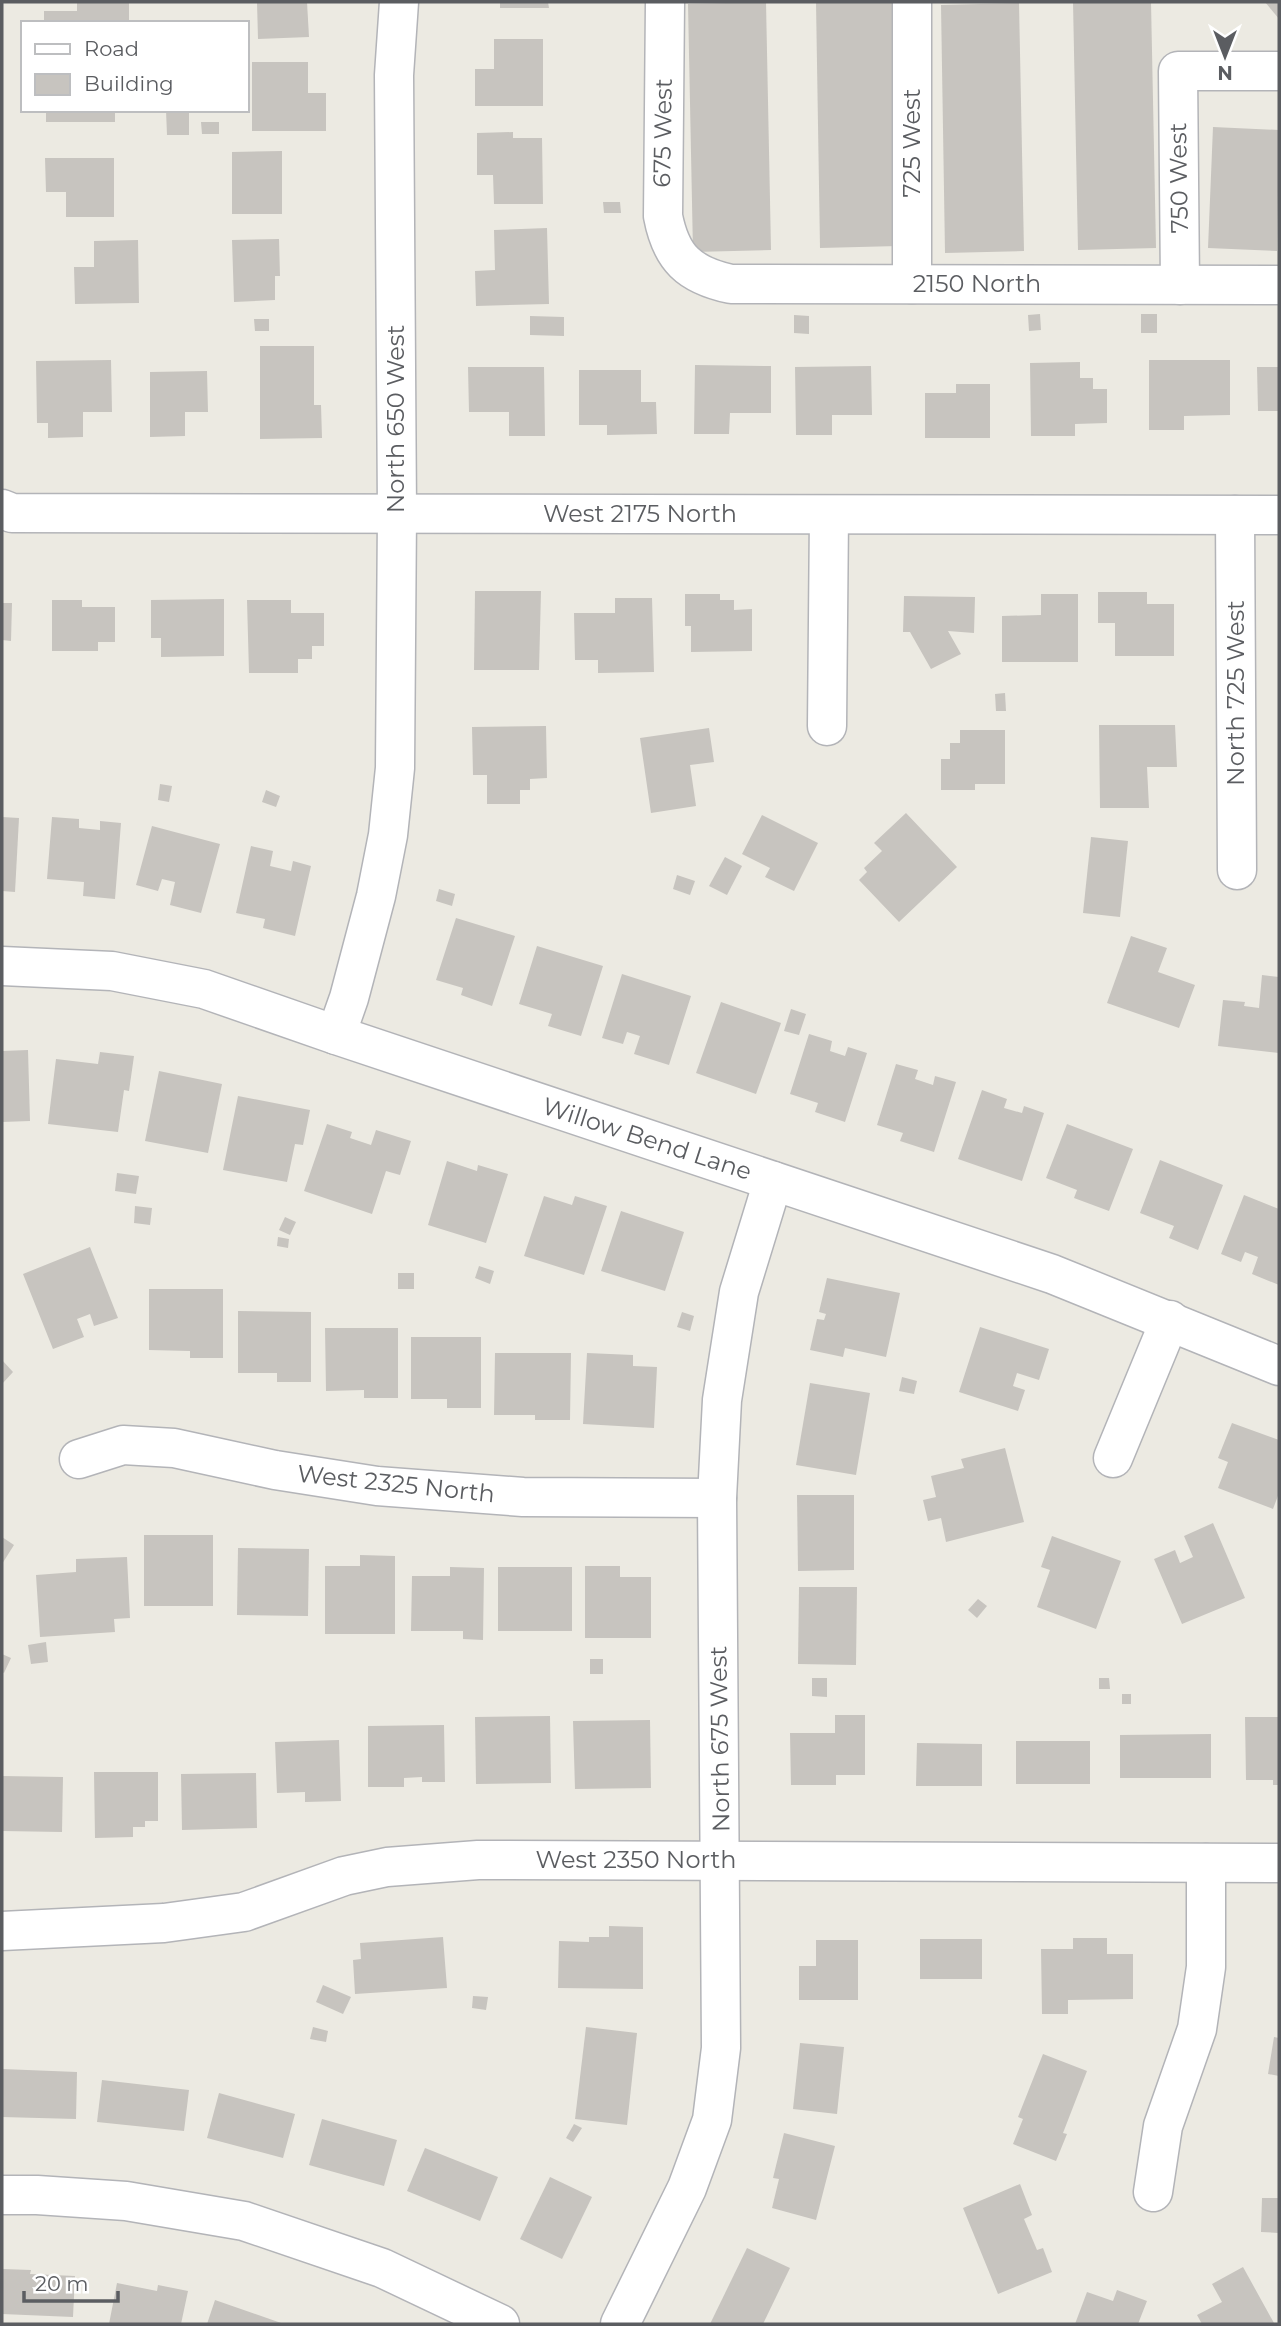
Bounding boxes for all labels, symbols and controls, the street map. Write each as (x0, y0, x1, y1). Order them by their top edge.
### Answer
legend (21, 21, 248, 112)
north arrow (1190, 21, 1260, 91)
text: Road (84, 36, 139, 61)
text: N (1217, 61, 1233, 84)
text: Building (84, 71, 174, 96)
street label: 675 West (647, 78, 678, 188)
street label: 725 West (897, 88, 926, 197)
street label: 750 West (1163, 122, 1194, 234)
street label: 2150 North (913, 269, 1041, 298)
street label: North 650 West (381, 325, 410, 513)
street label: West 2175 North (543, 499, 737, 528)
street label: North 725 West (1221, 600, 1250, 786)
street label: Willow Bend Lane (539, 1091, 755, 1186)
street label: West 2325 North (296, 1459, 496, 1508)
street label: North 675 West (703, 1645, 736, 1832)
street label: West 2350 North (536, 1845, 736, 1874)
scale bar (24, 2260, 119, 2304)
text: 20 m (35, 2271, 89, 2296)

